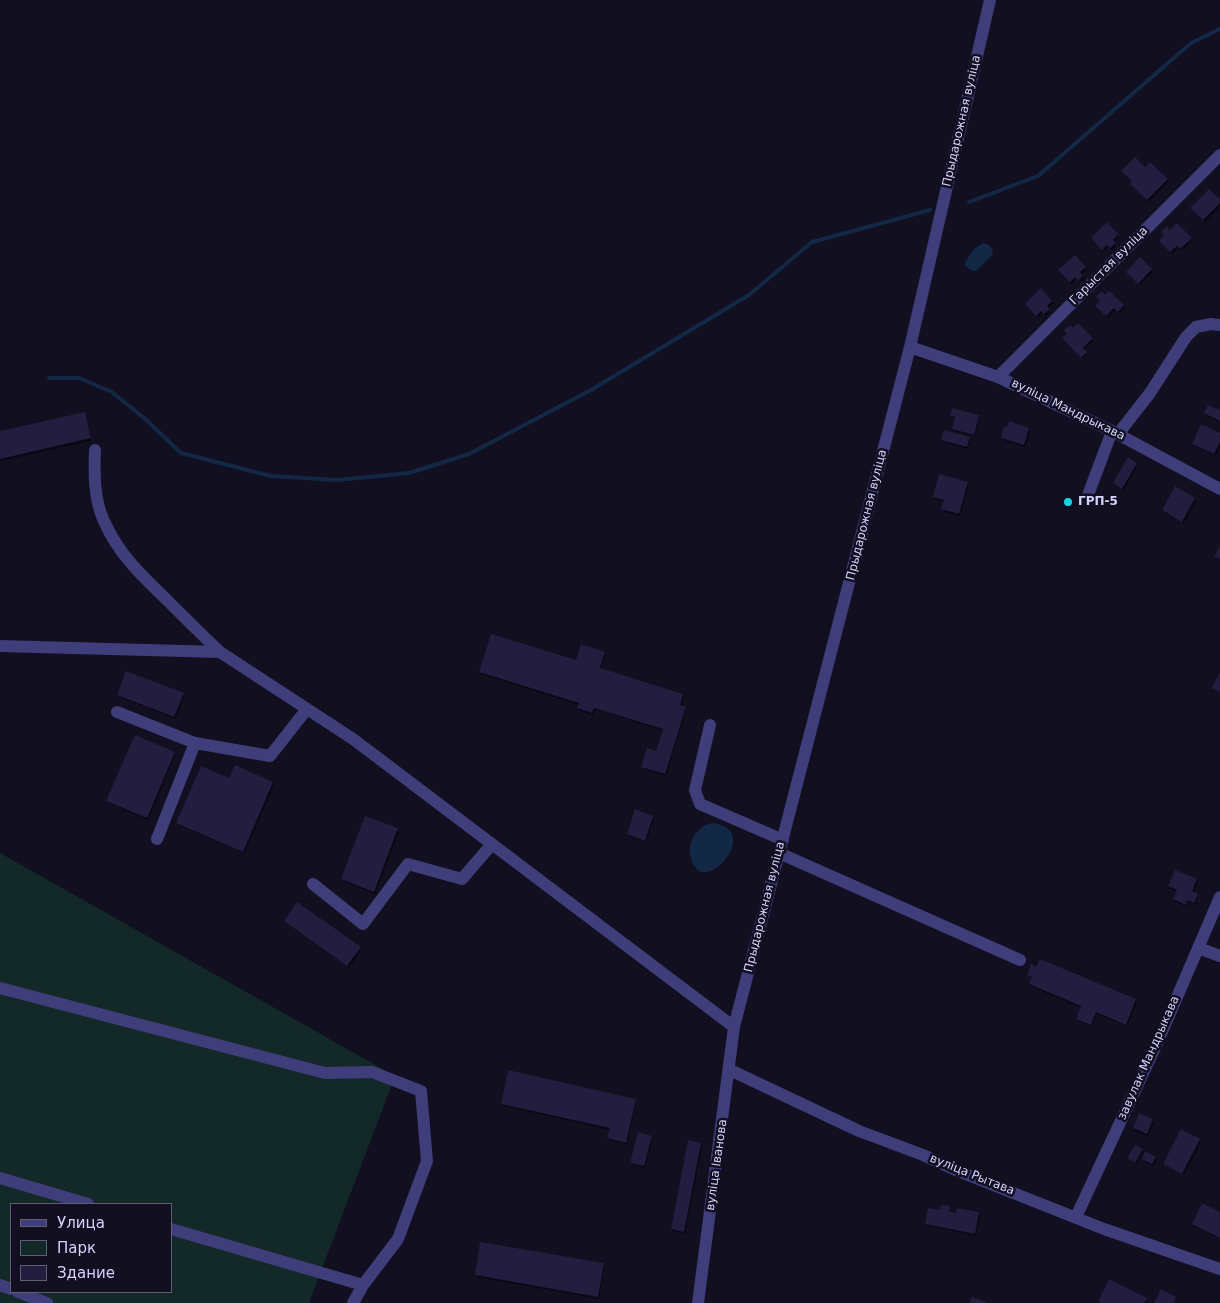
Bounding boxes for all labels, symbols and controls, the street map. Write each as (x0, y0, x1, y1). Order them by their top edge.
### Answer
street label: Прыдарожная вуліца (940, 54, 984, 188)
street label: Гарыстая вуліца (1067, 224, 1151, 308)
street label: вуліца Мандрыкава (1009, 376, 1127, 444)
street label: Прыдарожная вуліца (844, 448, 890, 582)
place label: ГРП-5 (1078, 495, 1118, 509)
marker: ГРП-5 (1062, 496, 1074, 508)
street label: Прыдарожная вуліца (742, 840, 788, 974)
street label: завулак Мандрыкава (1115, 994, 1183, 1122)
street label: вуліца Іванова (703, 1118, 731, 1212)
street label: вуліца Рытава (928, 1151, 1016, 1199)
legend (10, 1203, 172, 1293)
text: Улица (57, 1214, 105, 1232)
text: Парк (57, 1239, 96, 1257)
text: Здание (57, 1264, 115, 1282)

